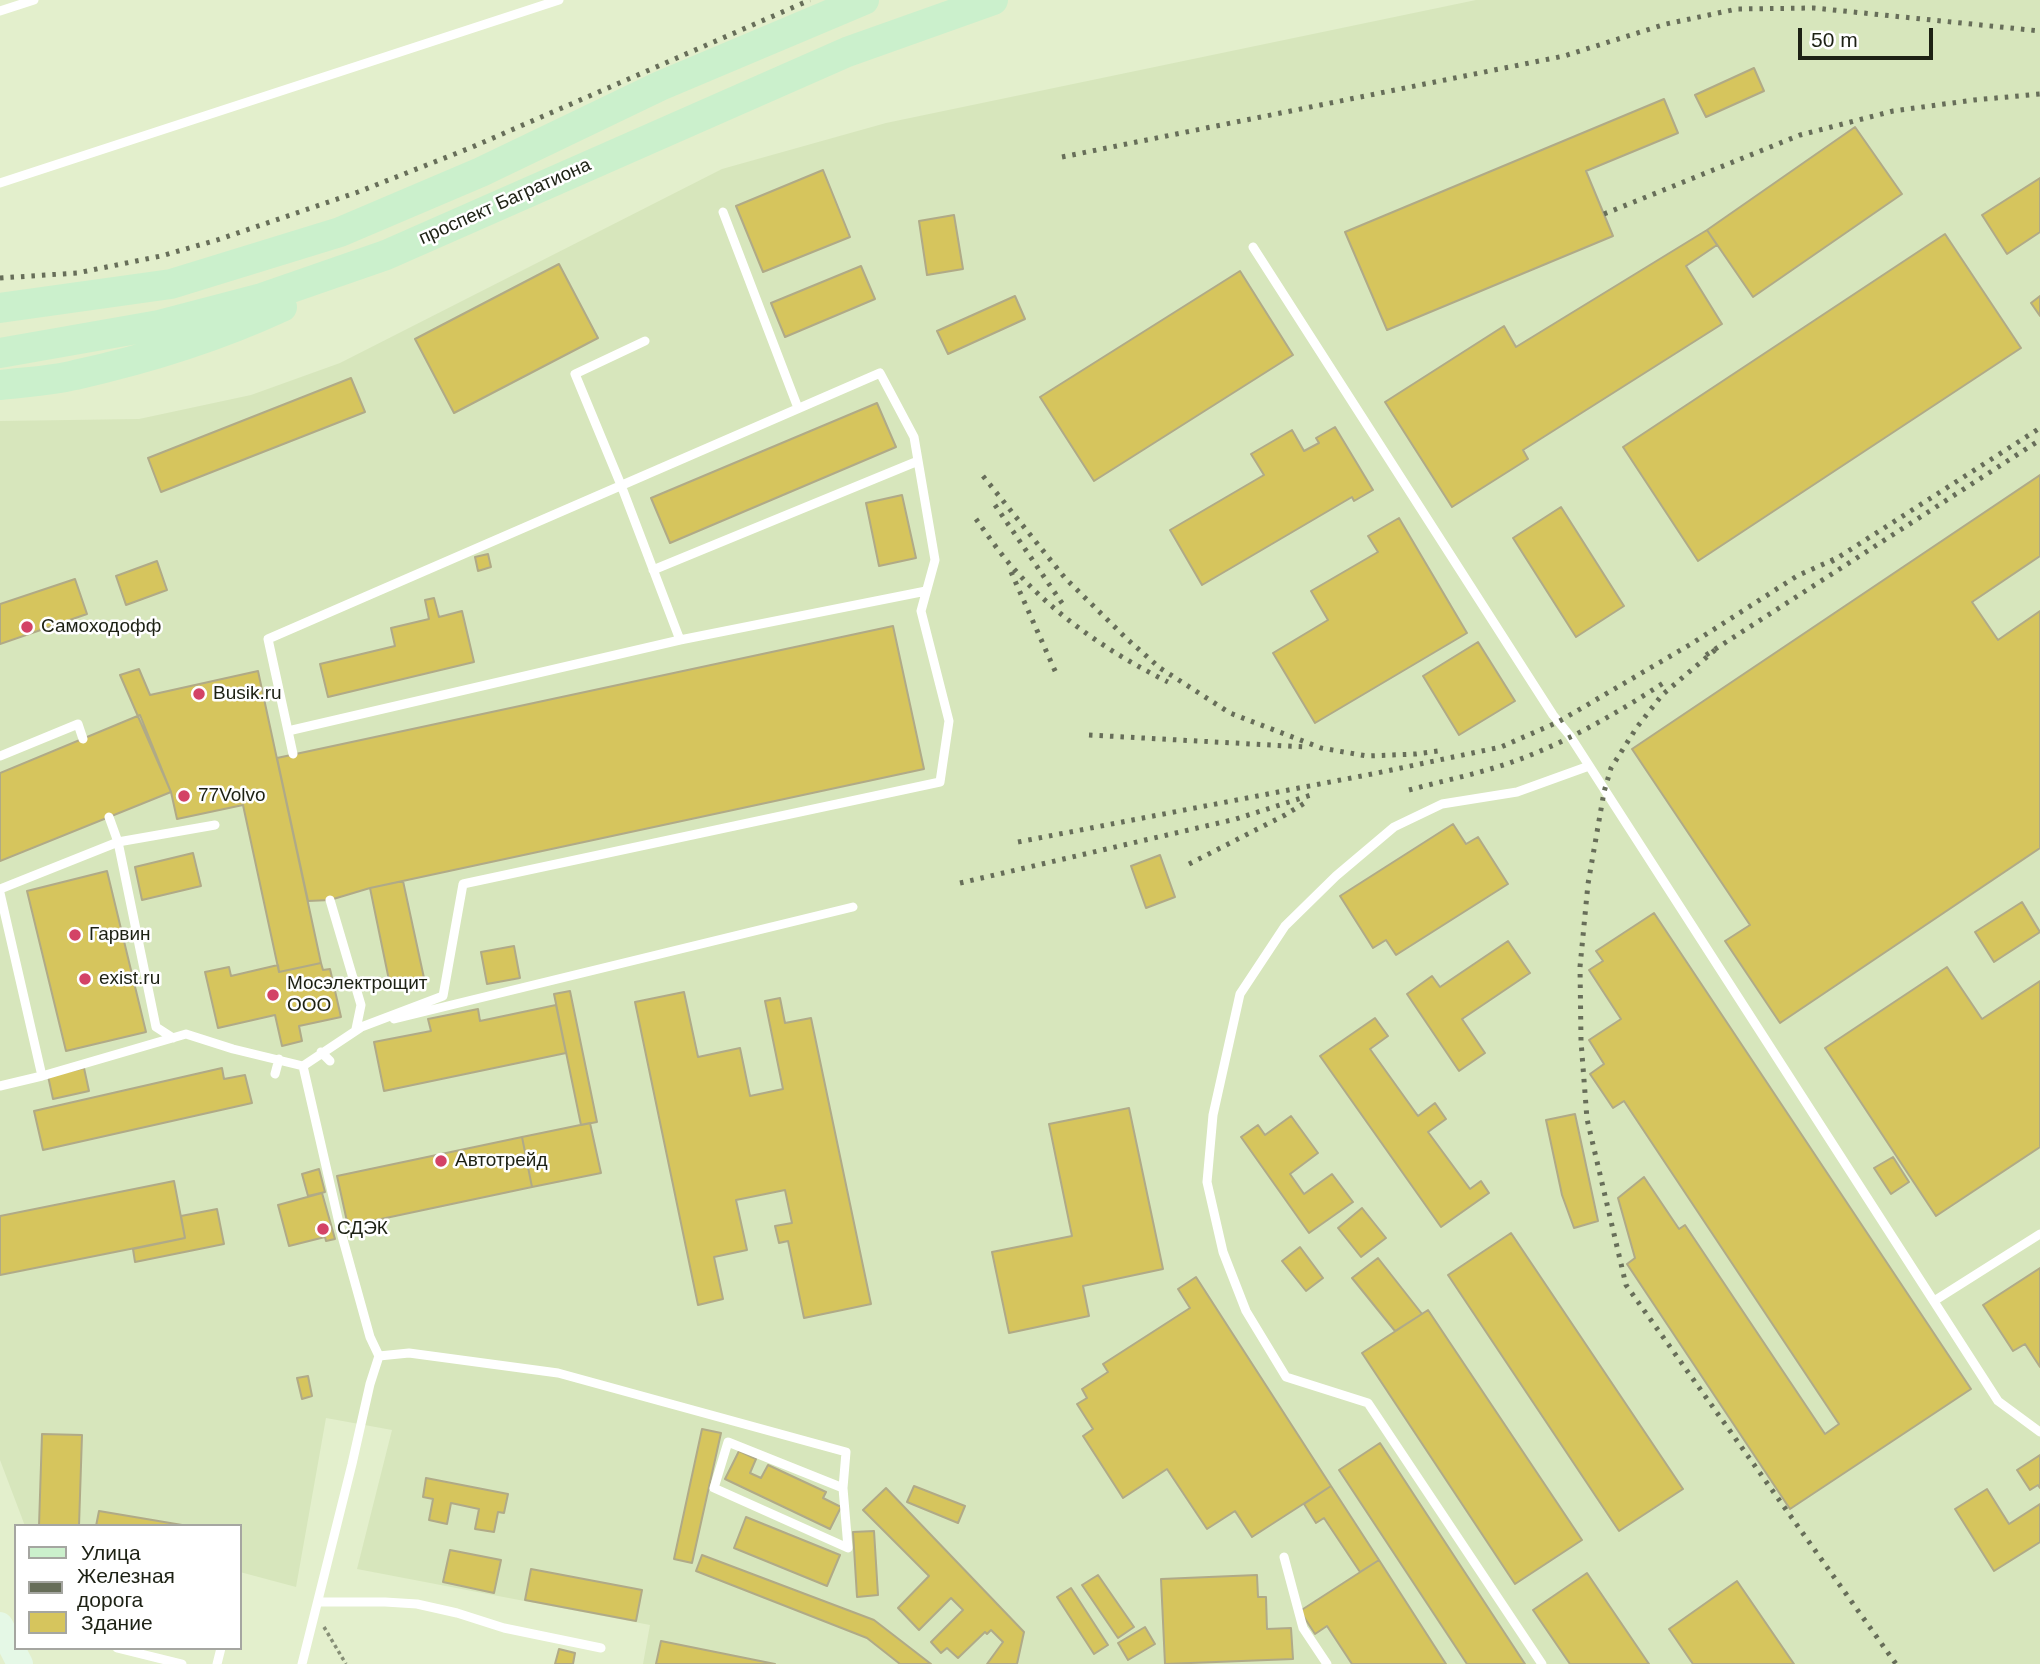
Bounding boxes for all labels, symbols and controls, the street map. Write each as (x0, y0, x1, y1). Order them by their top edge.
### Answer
scale bar (1802, 14, 1937, 58)
text: 50 m (1811, 28, 1858, 51)
street label: проспект Багратиона (415, 154, 595, 250)
place label: Самоходофф (41, 616, 161, 638)
marker: Самоходофф (19, 619, 35, 635)
place label: Busik.ru (213, 683, 282, 705)
marker: Busik.ru (191, 686, 207, 702)
place label: 77Volvo (198, 785, 266, 807)
marker: 77Volvo (176, 788, 192, 804)
place label: Гарвин (89, 924, 151, 946)
marker: Гарвин (67, 927, 83, 943)
place label: exist.ru (99, 968, 160, 990)
marker: exist.ru (77, 971, 93, 987)
place label: Мосэлектрощит ООО (287, 973, 428, 1017)
marker: Мосэлектрощит ООО (265, 987, 281, 1003)
place label: Автотрейд (455, 1150, 548, 1172)
marker: Автотрейд (433, 1153, 449, 1169)
place label: СДЭК (337, 1218, 388, 1240)
marker: СДЭК (315, 1221, 331, 1237)
legend (14, 1524, 242, 1650)
text: Улица (81, 1541, 141, 1564)
text: Железная дорога (77, 1564, 175, 1611)
text: Здание (81, 1611, 153, 1634)

